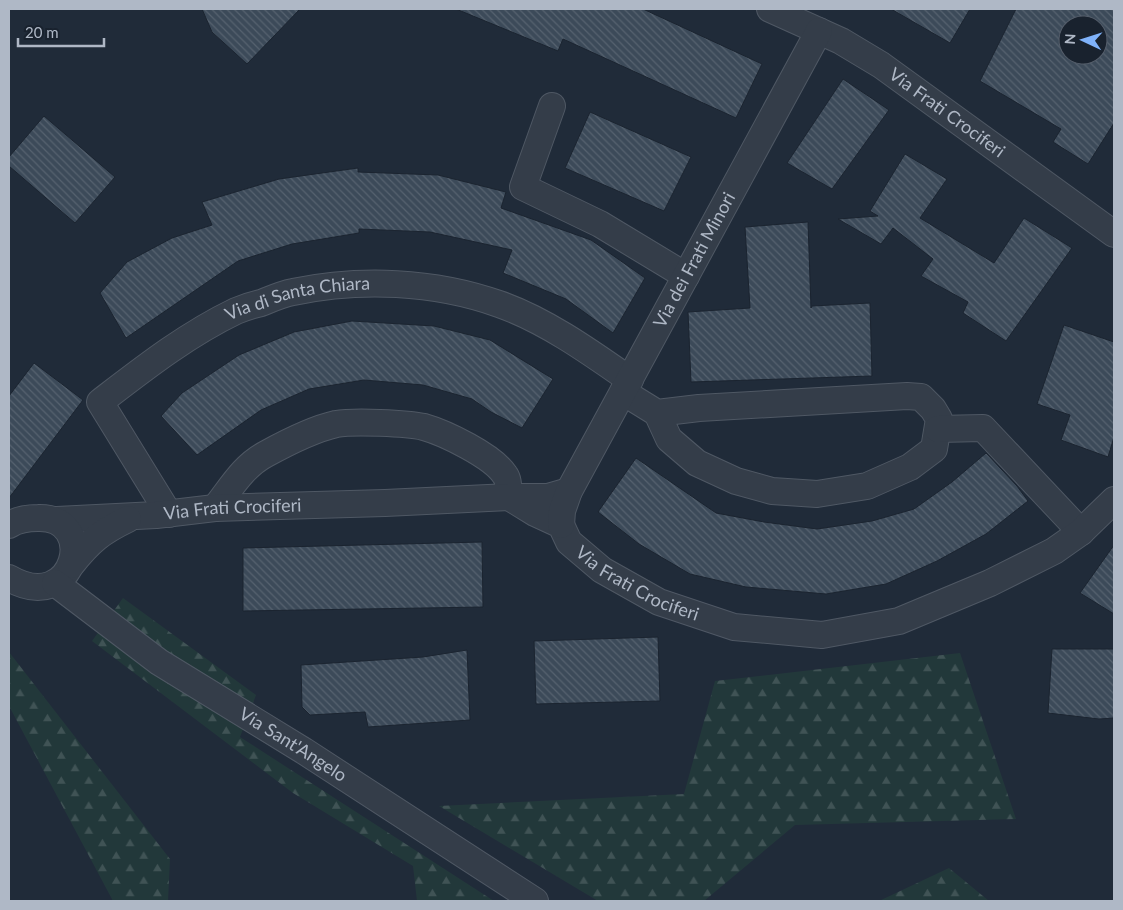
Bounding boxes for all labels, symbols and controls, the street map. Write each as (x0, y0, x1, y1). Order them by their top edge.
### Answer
scale bar (18, 15, 104, 47)
north arrow (1058, 15, 1108, 65)
text: 20 m (25, 23, 59, 41)
text: N (1061, 33, 1078, 45)
street label: Via Frati Crociferi (885, 63, 1010, 162)
street label: Via dei Frati Minori (648, 188, 739, 331)
street label: Via di Santa Chiara (221, 272, 370, 325)
street label: Via Frati Crociferi (162, 493, 302, 524)
street label: Via Frati Crociferi (572, 541, 702, 625)
street label: Via Sant'Angelo (235, 702, 351, 786)

